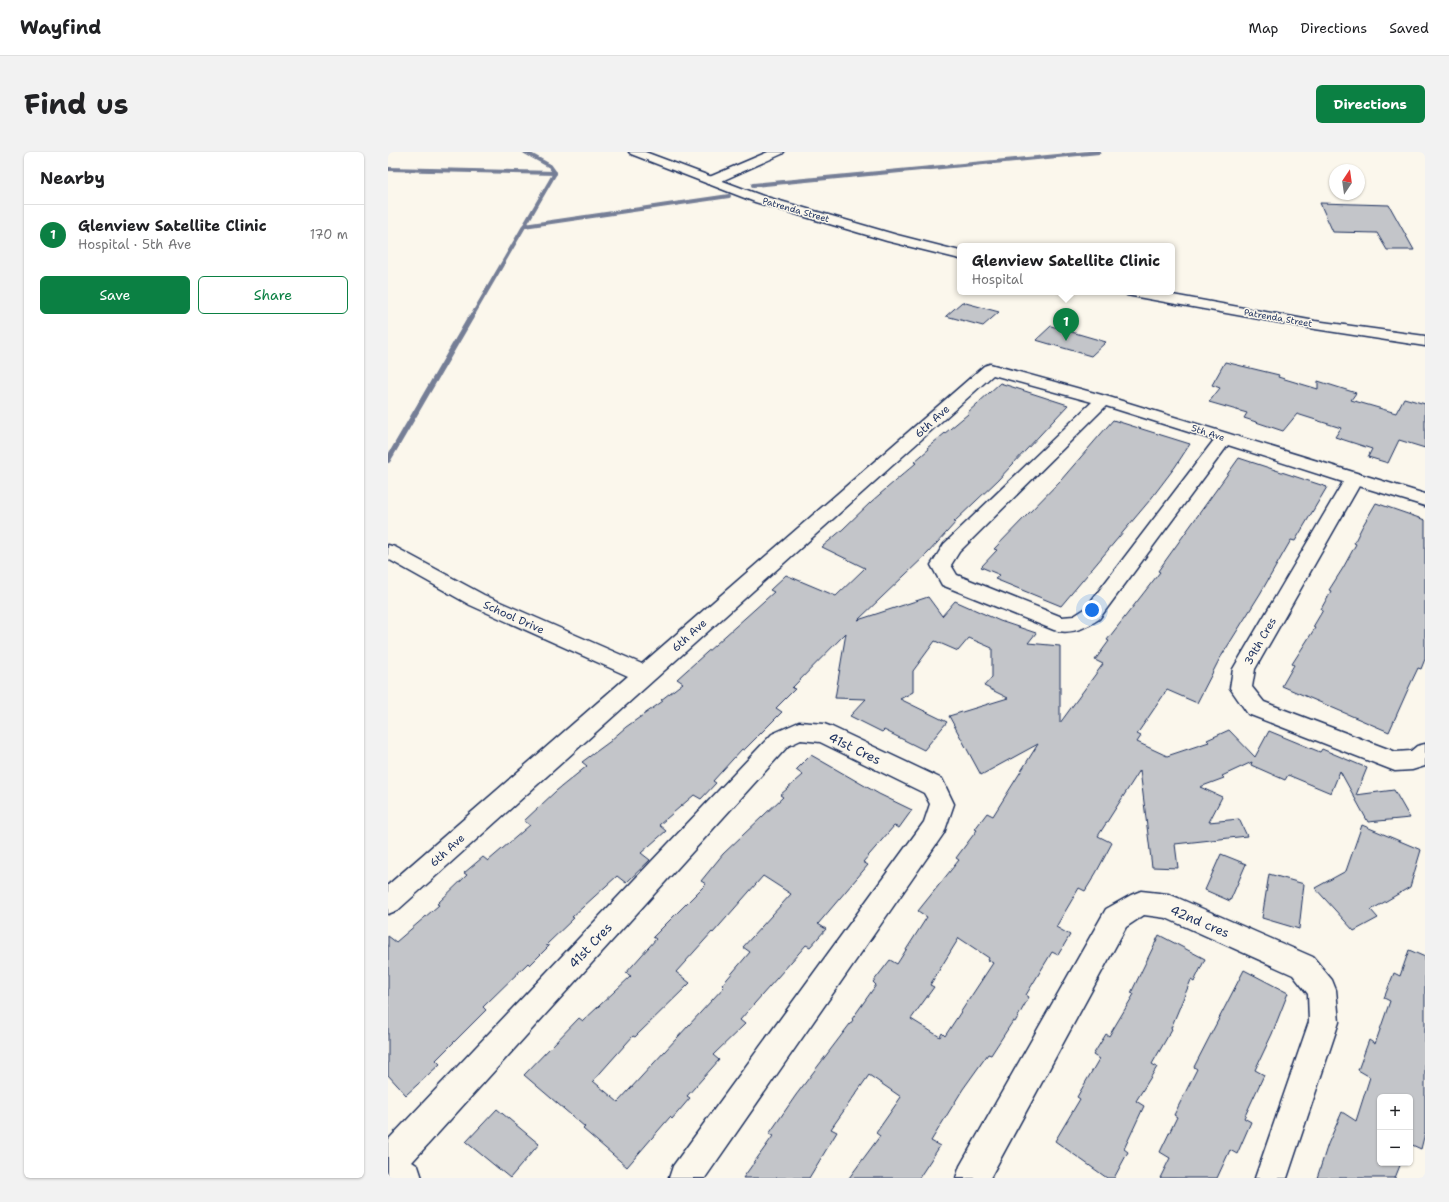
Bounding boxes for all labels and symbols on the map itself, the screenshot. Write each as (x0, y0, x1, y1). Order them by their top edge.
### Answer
north arrow (1329, 164, 1365, 200)
street label: Patrenda Street (761, 195, 831, 225)
street label: Patrenda Street (1243, 306, 1313, 330)
pin: 1 (1053, 308, 1079, 341)
street label: 6th Ave (912, 402, 953, 441)
street label: 5th Ave (1190, 422, 1226, 444)
street label: School Drive (481, 597, 547, 638)
your location (1082, 600, 1102, 620)
street label: 39th Cres (1241, 615, 1280, 668)
street label: 6th Ave (669, 616, 710, 655)
street label: 41st Cres (826, 728, 884, 768)
street label: 6th Ave (427, 831, 468, 870)
street label: 42nd cres (1168, 901, 1232, 942)
street label: 41st Cres (565, 919, 616, 972)

